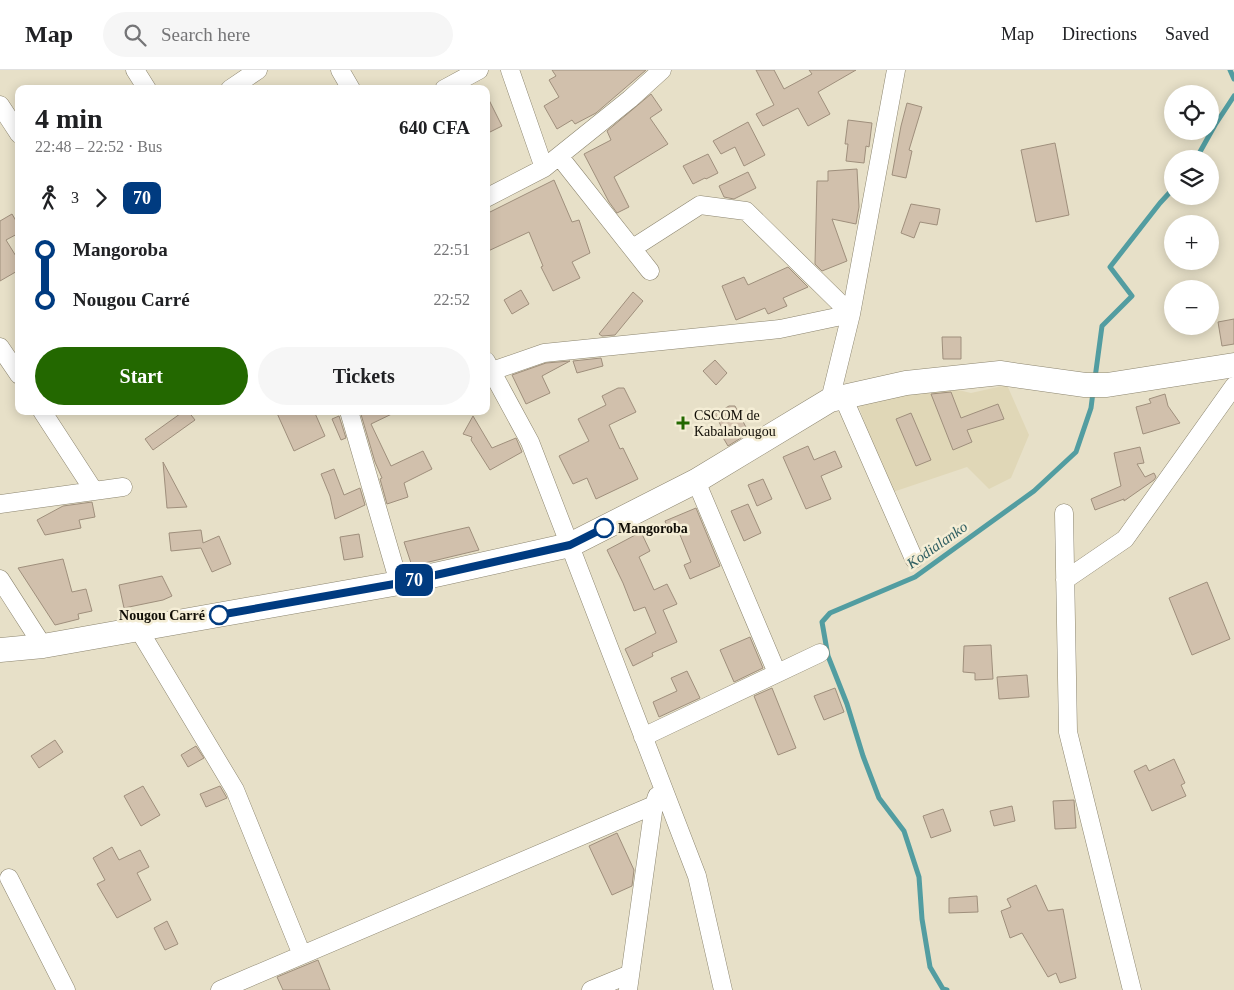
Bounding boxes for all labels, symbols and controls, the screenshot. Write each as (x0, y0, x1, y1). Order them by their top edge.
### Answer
search box (103, 12, 453, 57)
text: Map (25, 21, 73, 47)
icon: search (121, 21, 149, 49)
text: Search here (161, 24, 250, 45)
text: Map (1001, 24, 1034, 44)
text: Directions (1062, 24, 1137, 44)
text: Saved (1165, 24, 1209, 44)
map controls (1164, 85, 1219, 335)
button: locate (1164, 85, 1219, 140)
text: 4 min (35, 103, 103, 134)
text: 640 CFA (399, 117, 470, 138)
text: 22:48 – 22:52 · Bus (35, 138, 162, 155)
button: layers (1164, 150, 1219, 205)
icon: walk (35, 184, 63, 212)
icon: forward (87, 184, 115, 212)
text: 70 (133, 188, 151, 208)
text: 3 (71, 189, 79, 206)
button: + (1164, 215, 1219, 270)
text: Mangoroba (73, 239, 168, 260)
text: 22:51 (434, 241, 470, 258)
button: − (1164, 280, 1219, 335)
text: Nougou Carré (73, 289, 190, 310)
text: 22:52 (434, 291, 470, 308)
button: Start (35, 347, 248, 405)
button: Tickets (258, 347, 470, 405)
place label: CSCOM de Kabalabougou (694, 408, 776, 439)
marker: CSCOM de Kabalabougou (676, 416, 690, 430)
marker: Mangoroba (594, 518, 614, 538)
water label: Kodialanko (903, 518, 971, 572)
place label: Mangoroba (618, 521, 688, 536)
line badge: 70 (392, 564, 436, 596)
text: 70 (405, 570, 423, 590)
marker: Nougou Carré (209, 605, 229, 625)
place label: Nougou Carré (119, 608, 205, 623)

